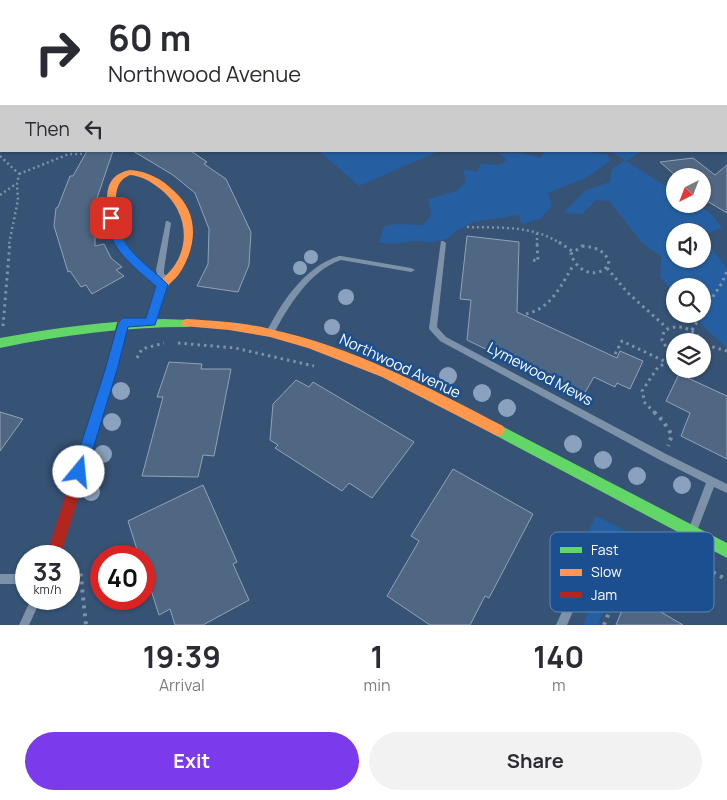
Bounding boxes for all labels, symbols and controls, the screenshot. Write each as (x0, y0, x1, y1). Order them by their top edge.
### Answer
text: 60 m (108, 14, 191, 62)
icon: right (25, 20, 90, 85)
text: Northwood Avenue (108, 59, 301, 89)
icon: left (80, 115, 108, 143)
text: Then (25, 116, 70, 142)
north arrow (666, 168, 711, 212)
map controls (666, 168, 711, 378)
pin (90, 197, 132, 239)
icon: arrive (97, 204, 125, 232)
button: sound (666, 223, 711, 268)
button: search (666, 278, 711, 323)
street label: Northwood Avenue (336, 328, 465, 403)
button: layers (666, 333, 711, 378)
street label: Lymewood Mews (484, 337, 597, 410)
position arrow (52, 445, 104, 497)
legend (550, 532, 714, 612)
text: Fast (591, 540, 619, 559)
speed limit sign: 40 (90, 545, 155, 610)
text: 33 (33, 554, 62, 589)
text: Slow (591, 562, 622, 581)
text: km/h (34, 581, 61, 598)
text: Jam (591, 585, 617, 604)
text: 19:39 (143, 636, 221, 677)
text: 1 (370, 636, 384, 677)
text: 140 (533, 636, 584, 677)
text: Arrival (159, 674, 205, 696)
text: min (364, 674, 390, 696)
text: m (552, 674, 565, 696)
button: Exit (25, 732, 359, 790)
button: Share (369, 732, 702, 790)

